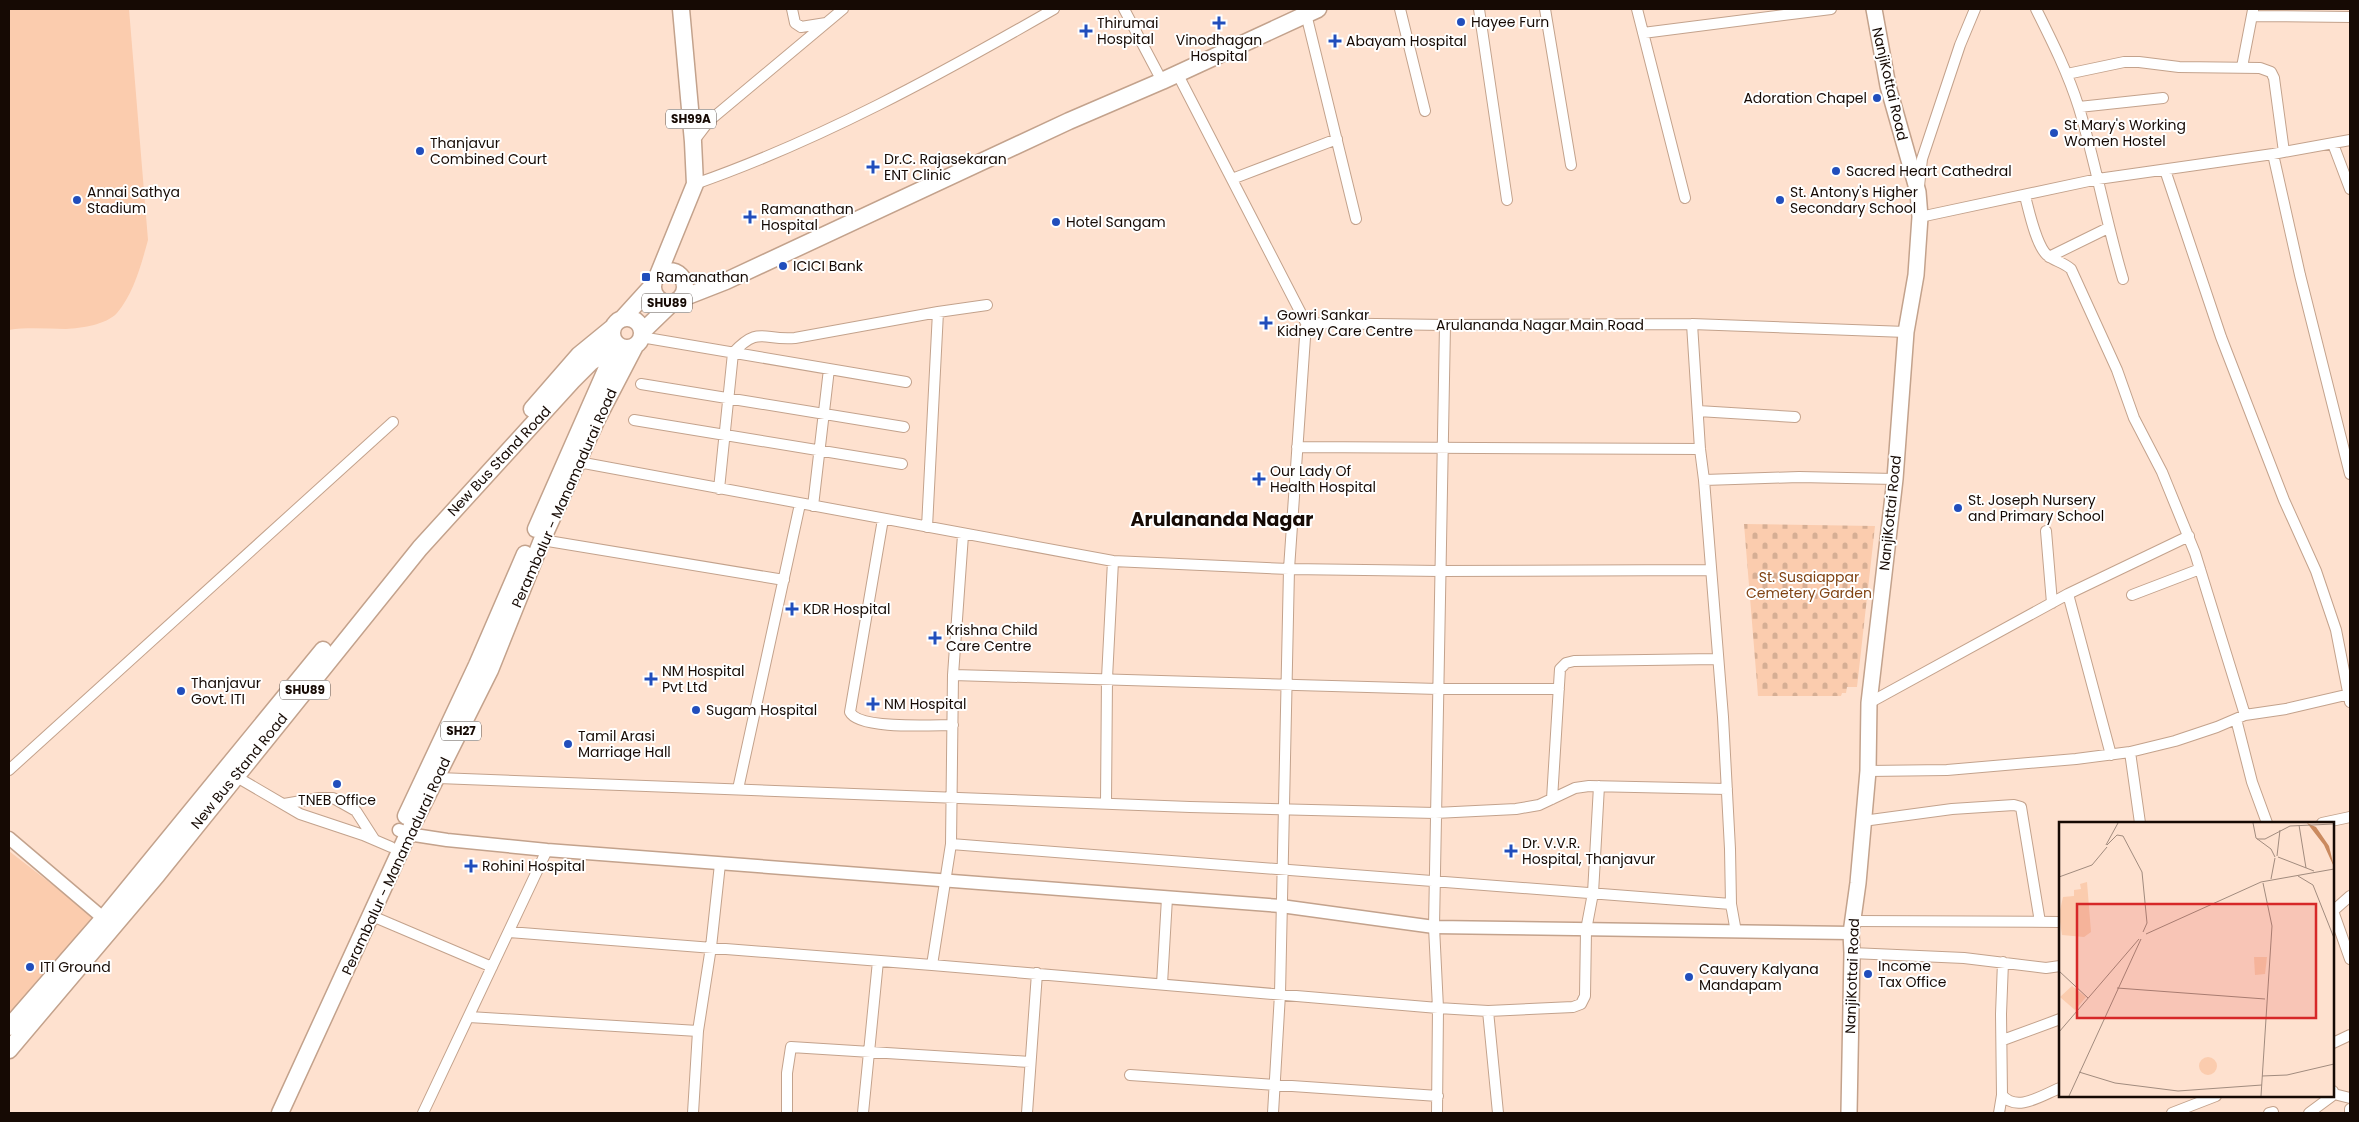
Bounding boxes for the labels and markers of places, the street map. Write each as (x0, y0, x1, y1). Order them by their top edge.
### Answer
place label: Hayee Furn (1471, 12, 1549, 32)
place label: Thirumai Hospital (1097, 13, 1159, 49)
marker: Vinodhagan Hospital (1212, 16, 1226, 30)
marker: Hayee Furn (1455, 16, 1467, 28)
marker: Thirumai Hospital (1079, 24, 1093, 38)
place label: Vinodhagan Hospital (1176, 30, 1262, 66)
place label: Abayam Hospital (1346, 31, 1467, 51)
marker: Abayam Hospital (1328, 34, 1342, 48)
place label: Adoration Chapel (1743, 88, 1867, 108)
marker: Adoration Chapel (1871, 92, 1883, 104)
place label: St Mary's Working Women Hostel (2064, 115, 2186, 151)
marker: St Mary's Working Women Hostel (2048, 127, 2060, 139)
place label: Thanjavur Combined Court (430, 133, 547, 169)
marker: Thanjavur Combined Court (414, 145, 426, 157)
place label: Dr.C. Rajasekaran ENT Clinic (884, 149, 1007, 185)
marker: Dr.C. Rajasekaran ENT Clinic (866, 160, 880, 174)
place label: Sacred Heart Cathedral (1846, 161, 2012, 181)
marker: Sacred Heart Cathedral (1830, 165, 1842, 177)
place label: Annai Sathya Stadium (87, 182, 180, 218)
place label: St. Antony's Higher Secondary School (1790, 182, 1918, 218)
marker: Annai Sathya Stadium (71, 194, 83, 206)
marker: St. Antony's Higher Secondary School (1774, 194, 1786, 206)
place label: Ramanathan Hospital (761, 199, 854, 235)
marker: Ramanathan Hospital (743, 210, 757, 224)
place label: Hotel Sangam (1066, 212, 1166, 232)
marker: Hotel Sangam (1050, 216, 1062, 228)
place label: ICICI Bank (793, 256, 864, 276)
marker: ICICI Bank (777, 260, 789, 272)
place label: Ramanathan (656, 267, 749, 287)
marker: Ramanathan (640, 271, 652, 283)
place label: Gowri Sankar Kidney Care Centre (1277, 305, 1413, 341)
marker: Gowri Sankar Kidney Care Centre (1259, 316, 1273, 330)
place label: Our Lady Of Health Hospital (1270, 461, 1376, 497)
marker: Our Lady Of Health Hospital (1252, 472, 1266, 486)
place label: St. Joseph Nursery and Primary School (1968, 490, 2104, 526)
marker: St. Joseph Nursery and Primary School (1952, 502, 1964, 514)
place label: KDR Hospital (803, 599, 890, 619)
marker: KDR Hospital (785, 602, 799, 616)
place label: Krishna Child Care Centre (946, 620, 1038, 656)
marker: Krishna Child Care Centre (928, 631, 942, 645)
place label: NM Hospital Pvt Ltd (662, 661, 745, 697)
marker: NM Hospital Pvt Ltd (644, 672, 658, 686)
place label: Thanjavur Govt. ITI (191, 673, 261, 709)
marker: Thanjavur Govt. ITI (175, 685, 187, 697)
place label: NM Hospital (884, 694, 967, 714)
marker: NM Hospital (866, 697, 880, 711)
place label: Sugam Hospital (706, 700, 817, 720)
marker: Sugam Hospital (690, 704, 702, 716)
place label: Tamil Arasi Marriage Hall (578, 726, 671, 762)
marker: Tamil Arasi Marriage Hall (562, 738, 574, 750)
marker: TNEB Office (331, 778, 343, 790)
place label: TNEB Office (298, 790, 376, 810)
place label: Dr. V.V.R. Hospital, Thanjavur (1522, 833, 1655, 869)
marker: Dr. V.V.R. Hospital, Thanjavur (1504, 844, 1518, 858)
place label: Rohini Hospital (482, 856, 585, 876)
marker: Rohini Hospital (464, 859, 478, 873)
place label: Income Tax Office (1878, 956, 1947, 992)
place label: ITI Ground (40, 957, 111, 977)
place label: Cauvery Kalyana Mandapam (1699, 959, 1819, 995)
marker: ITI Ground (24, 961, 36, 973)
marker: Income Tax Office (1862, 968, 1874, 980)
marker: Cauvery Kalyana Mandapam (1683, 971, 1695, 983)

